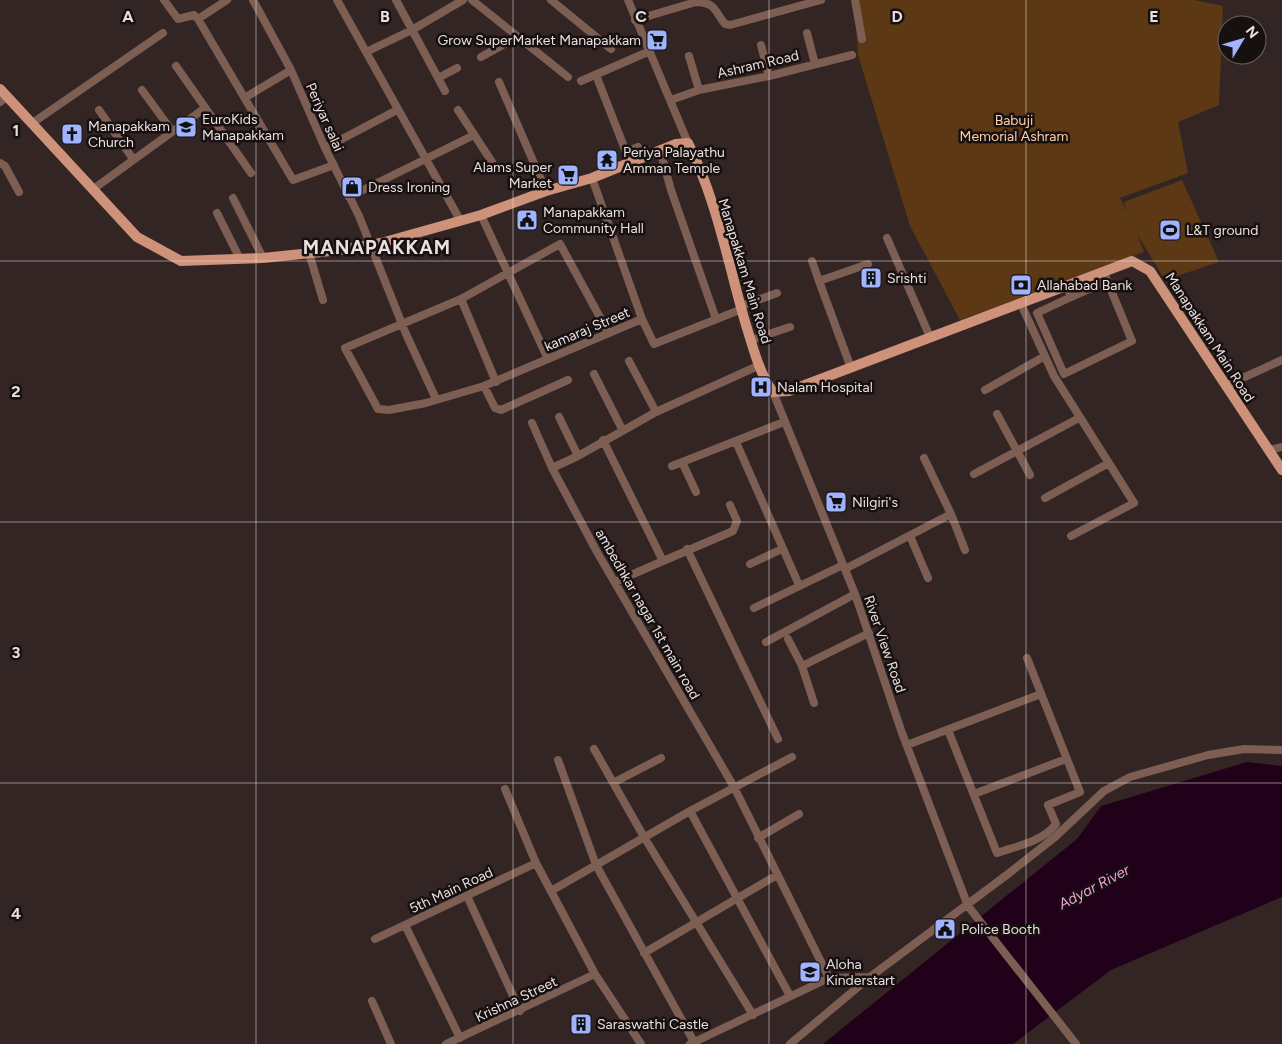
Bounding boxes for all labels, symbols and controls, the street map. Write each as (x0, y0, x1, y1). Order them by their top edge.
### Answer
text: A (122, 7, 134, 26)
text: B (380, 7, 390, 26)
text: C (635, 7, 647, 26)
text: D (891, 7, 903, 26)
text: E (1149, 7, 1159, 26)
north arrow (1217, 15, 1267, 65)
text: N (1242, 23, 1262, 42)
supermarket icon: Grow SuperMarket Manapakkam (645, 28, 669, 52)
place label: Grow SuperMarket Manapakkam (438, 32, 641, 49)
street label: Ashram Road (716, 47, 801, 82)
street label: Periyar salai (302, 80, 347, 154)
place label: EuroKids Manapakkam (202, 111, 284, 144)
park label: Babuji Memorial Ashram (960, 112, 1068, 145)
school or university icon: EuroKids Manapakkam (174, 115, 198, 139)
place label: Manapakkam Church (88, 118, 170, 151)
text: 1 (13, 121, 19, 140)
church icon: Manapakkam Church (60, 122, 84, 146)
place label: Periya Palayathu Amman Temple (623, 144, 725, 177)
temple icon: Periya Palayathu Amman Temple (595, 148, 619, 172)
place label: Alams Super Market (473, 159, 552, 192)
supermarket icon: Alams Super Market (556, 163, 580, 187)
shop icon: Dress Ironing (340, 175, 364, 199)
place label: Dress Ironing (368, 179, 450, 196)
street label: Manapakkam Main Road (714, 196, 775, 346)
place label: Manapakkam Community Hall (543, 204, 644, 237)
public building icon: Manapakkam Community Hall (515, 208, 539, 232)
sports icon: L&T ground (1158, 218, 1182, 242)
place label: L&T ground (1186, 222, 1258, 239)
district label: MANAPAKKAM (303, 236, 451, 259)
building icon: Srishti (859, 266, 883, 290)
street label: Manapakkam Main Road (1161, 269, 1258, 405)
place label: Srishti (887, 270, 926, 287)
bank icon: Allahabad Bank (1009, 273, 1033, 297)
place label: Allahabad Bank (1037, 277, 1132, 294)
street label: kamaraj Street (542, 304, 632, 355)
hospital icon: Nalam Hospital (749, 375, 773, 399)
place label: Nalam Hospital (777, 379, 873, 396)
text: 2 (11, 382, 21, 401)
supermarket icon: Nilgiri's (824, 490, 848, 514)
place label: Nilgiri's (852, 494, 898, 511)
street label: ambedhkar nagar 1st main road (592, 526, 703, 703)
street label: River View Road (860, 593, 909, 695)
text: 3 (12, 643, 21, 662)
water label: Adyar River (1054, 860, 1133, 914)
street label: 5th Main Road (407, 864, 496, 917)
text: 4 (11, 904, 21, 923)
public building icon: Police Booth (933, 917, 957, 941)
place label: Police Booth (961, 921, 1040, 938)
place label: Aloha Kinderstart (826, 956, 895, 989)
school or university icon: Aloha Kinderstart (798, 960, 822, 984)
street label: Krishna Street (473, 973, 560, 1026)
building icon: Saraswathi Castle (569, 1012, 593, 1036)
place label: Saraswathi Castle (597, 1016, 709, 1033)

